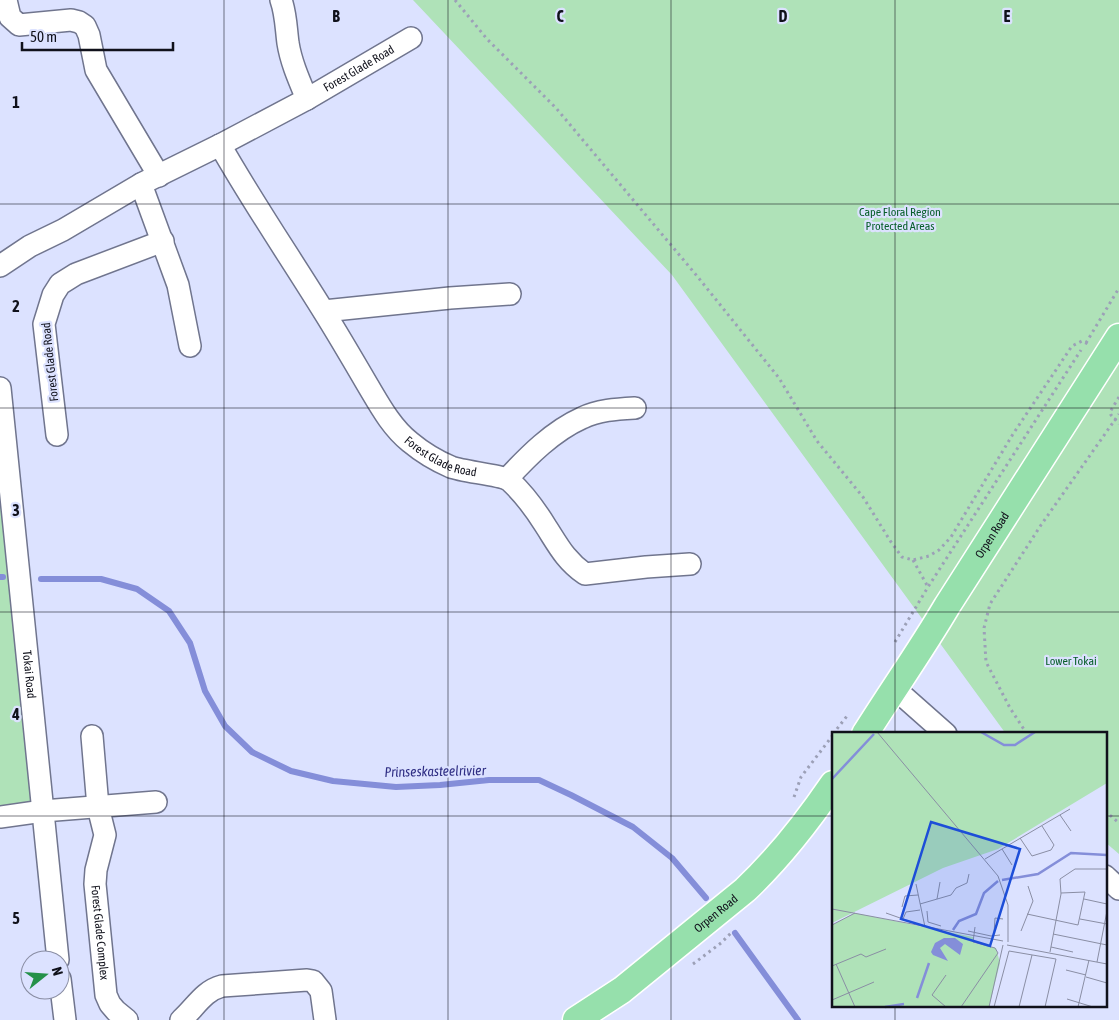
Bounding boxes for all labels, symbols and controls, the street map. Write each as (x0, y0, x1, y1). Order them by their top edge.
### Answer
text: B (332, 7, 340, 25)
text: C (556, 7, 564, 25)
text: D (779, 7, 788, 25)
text: E (1004, 7, 1011, 25)
scale bar (22, 20, 174, 52)
text: 50 m (30, 28, 57, 45)
street label: Forest Glade Road (321, 42, 397, 95)
text: 1 (12, 93, 20, 111)
park label: Cape Floral Region Protected Areas (859, 205, 941, 233)
text: 2 (12, 297, 20, 315)
street label: Forest Glade Road (39, 322, 61, 402)
street label: Forest Glade Road (402, 433, 478, 479)
text: 3 (12, 501, 20, 519)
street label: Orpen Road (972, 510, 1012, 561)
street label: Tokai Road (20, 650, 38, 699)
park label: Lower Tokai (1045, 654, 1097, 668)
text: 4 (11, 705, 20, 723)
inset map (832, 732, 1106, 1008)
water label: Prinseskasteelrivier (384, 762, 487, 780)
street label: Forest Glade Complex (88, 884, 111, 981)
street label: Orpen Road (691, 892, 741, 936)
text: 5 (12, 909, 20, 927)
north arrow (20, 950, 70, 1000)
text: N (49, 965, 66, 977)

